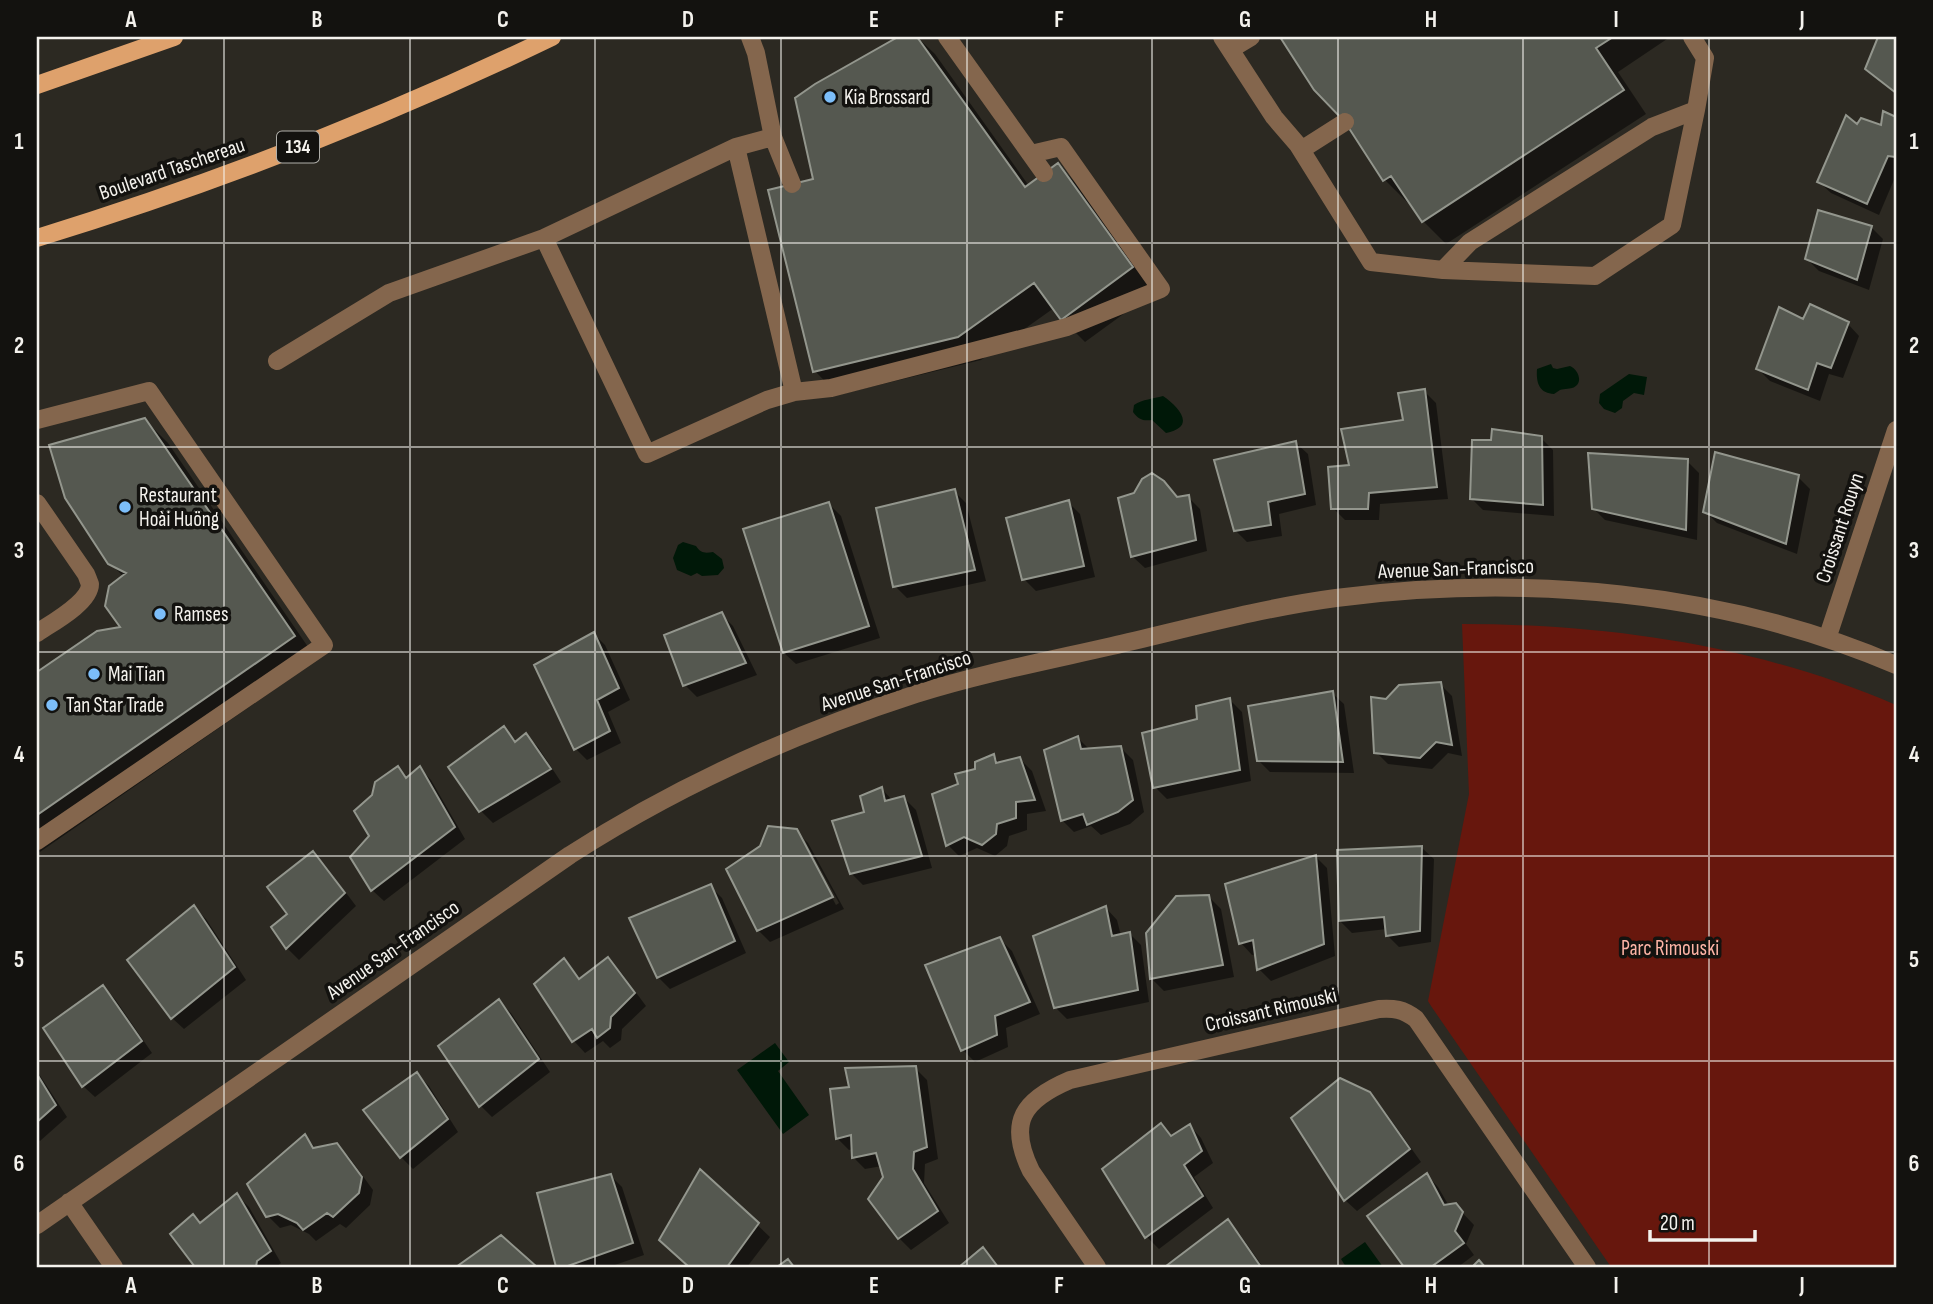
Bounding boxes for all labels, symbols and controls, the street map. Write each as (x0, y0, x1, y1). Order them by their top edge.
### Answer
text: A (125, 6, 138, 34)
text: B (312, 6, 323, 34)
text: C (497, 6, 509, 34)
text: D (682, 6, 694, 34)
text: E (869, 6, 879, 34)
text: F (1054, 6, 1064, 34)
text: G (1239, 6, 1251, 34)
text: H (1425, 6, 1437, 34)
text: I (1613, 6, 1619, 34)
text: J (1798, 6, 1805, 34)
place label: Kia Brossard (844, 85, 930, 110)
marker: Kia Brossard (822, 89, 838, 105)
text: 1 (14, 128, 24, 156)
text: 1 (1909, 128, 1919, 156)
street label: Boulevard Taschereau (96, 132, 248, 206)
road number: 134 (277, 132, 319, 162)
text: 2 (14, 332, 24, 360)
text: 2 (1909, 332, 1919, 360)
street label: Croissant Rouyn (1810, 470, 1870, 586)
place label: Restaurant Hoài Huöng (139, 483, 219, 532)
marker: Restaurant Hoài Huöng (117, 499, 133, 515)
text: 3 (14, 537, 24, 565)
text: 3 (1909, 537, 1919, 565)
street label: Avenue San-Francisco (1377, 554, 1534, 584)
place label: Ramses (174, 602, 229, 627)
marker: Ramses (152, 606, 168, 622)
street label: Avenue San-Francisco (817, 645, 974, 717)
place label: Mai Tian (108, 662, 165, 687)
marker: Mai Tian (86, 666, 102, 682)
place label: Tan Star Trade (66, 693, 164, 718)
marker: Tan Star Trade (44, 697, 60, 713)
text: 4 (14, 741, 25, 769)
text: 4 (1909, 741, 1920, 769)
street label: Avenue San-Francisco (321, 895, 464, 1006)
park label: Parc Rimouski (1621, 936, 1719, 961)
text: 5 (14, 946, 24, 974)
text: 5 (1909, 946, 1919, 974)
street label: Croissant Rimouski (1203, 983, 1339, 1037)
text: 6 (14, 1150, 24, 1178)
text: 6 (1909, 1150, 1919, 1178)
scale bar (1650, 1199, 1755, 1243)
text: 20 m (1660, 1211, 1695, 1236)
text: A (125, 1272, 138, 1300)
text: B (312, 1272, 323, 1300)
text: C (497, 1272, 509, 1300)
text: D (682, 1272, 694, 1300)
text: E (869, 1272, 879, 1300)
text: F (1054, 1272, 1064, 1300)
text: G (1239, 1272, 1251, 1300)
text: H (1425, 1272, 1437, 1300)
text: I (1613, 1272, 1619, 1300)
text: J (1798, 1272, 1805, 1300)

